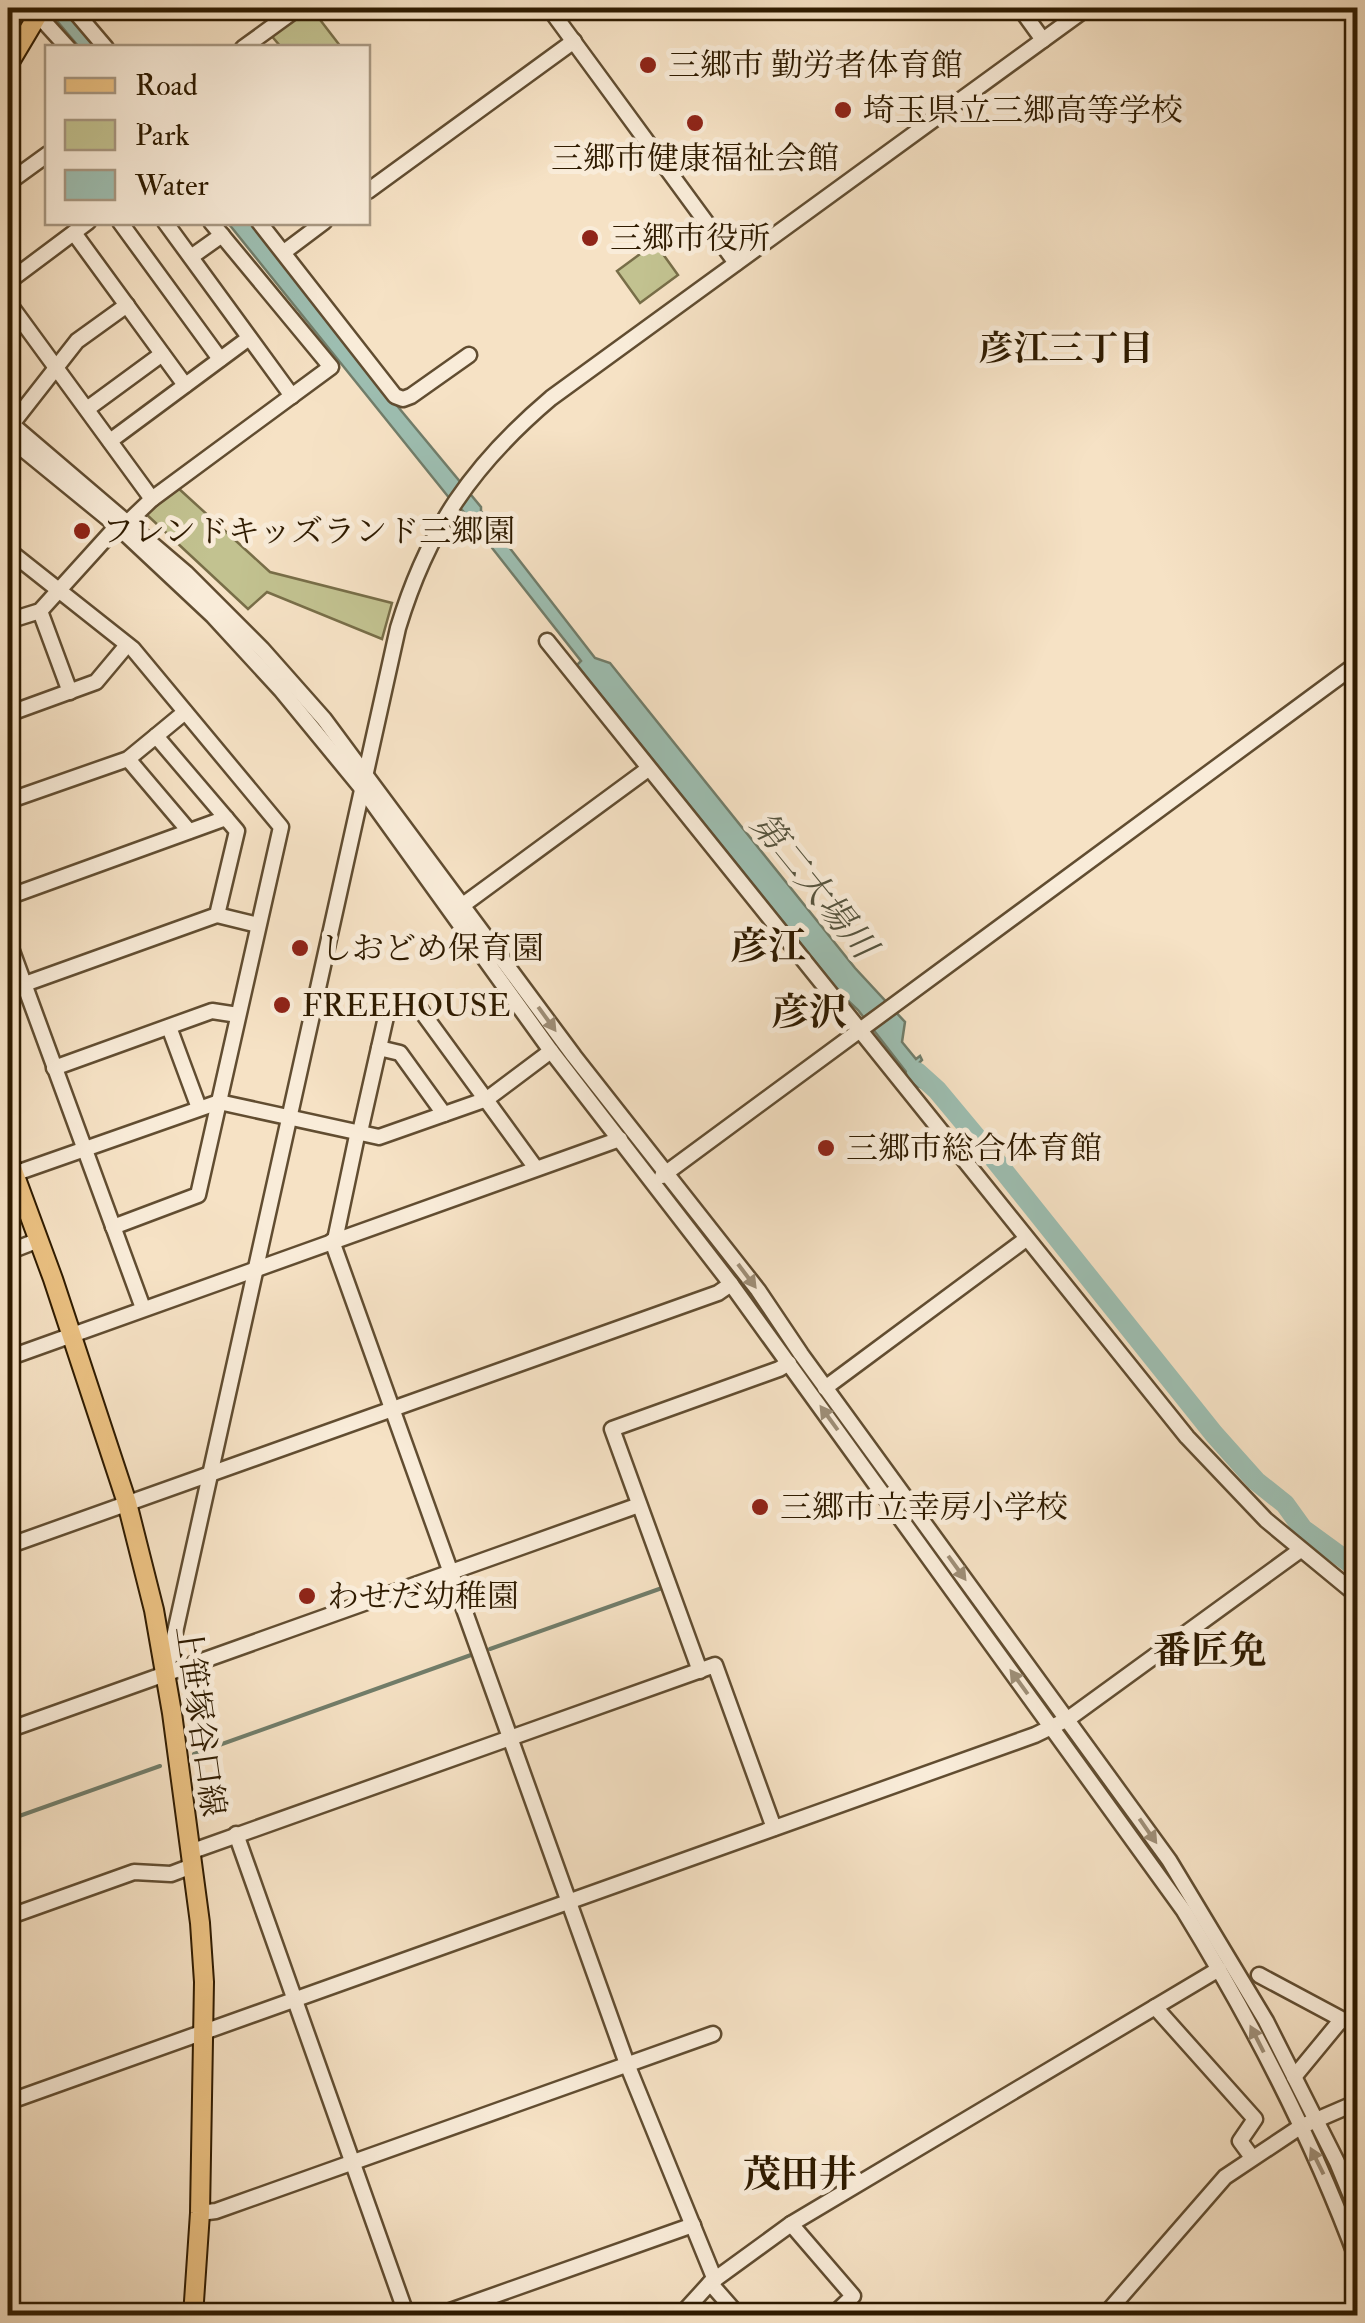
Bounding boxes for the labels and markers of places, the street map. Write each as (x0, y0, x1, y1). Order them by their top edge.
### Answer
place label: 三郷市 勤労者体育館 (668, 46, 963, 86)
marker: 三郷市 勤労者体育館 (637, 54, 659, 76)
place label: 埼玉県立三郷高等学校 (863, 91, 1183, 131)
marker: 埼玉県立三郷高等学校 (832, 99, 854, 121)
marker: 三郷市健康福祉会館 (684, 112, 706, 134)
place label: 三郷市健康福祉会館 (551, 139, 839, 179)
place label: 三郷市役所 (610, 219, 770, 259)
marker: 三郷市役所 (579, 227, 601, 249)
place label: フレンドキッズランド三郷園 (102, 512, 515, 552)
marker: フレンドキッズランド三郷園 (71, 520, 93, 542)
place label: しおどめ保育園 (320, 929, 544, 969)
marker: しおどめ保育園 (289, 937, 311, 959)
place label: FREEHOUSE (302, 986, 511, 1026)
marker: FREEHOUSE (271, 994, 293, 1016)
place label: 三郷市総合体育館 (846, 1129, 1102, 1169)
marker: 三郷市総合体育館 (815, 1137, 837, 1159)
place label: 三郷市立幸房小学校 (780, 1488, 1068, 1528)
marker: 三郷市立幸房小学校 (749, 1496, 771, 1518)
place label: わせだ幼稚園 (327, 1577, 519, 1617)
marker: わせだ幼稚園 (296, 1585, 318, 1607)

